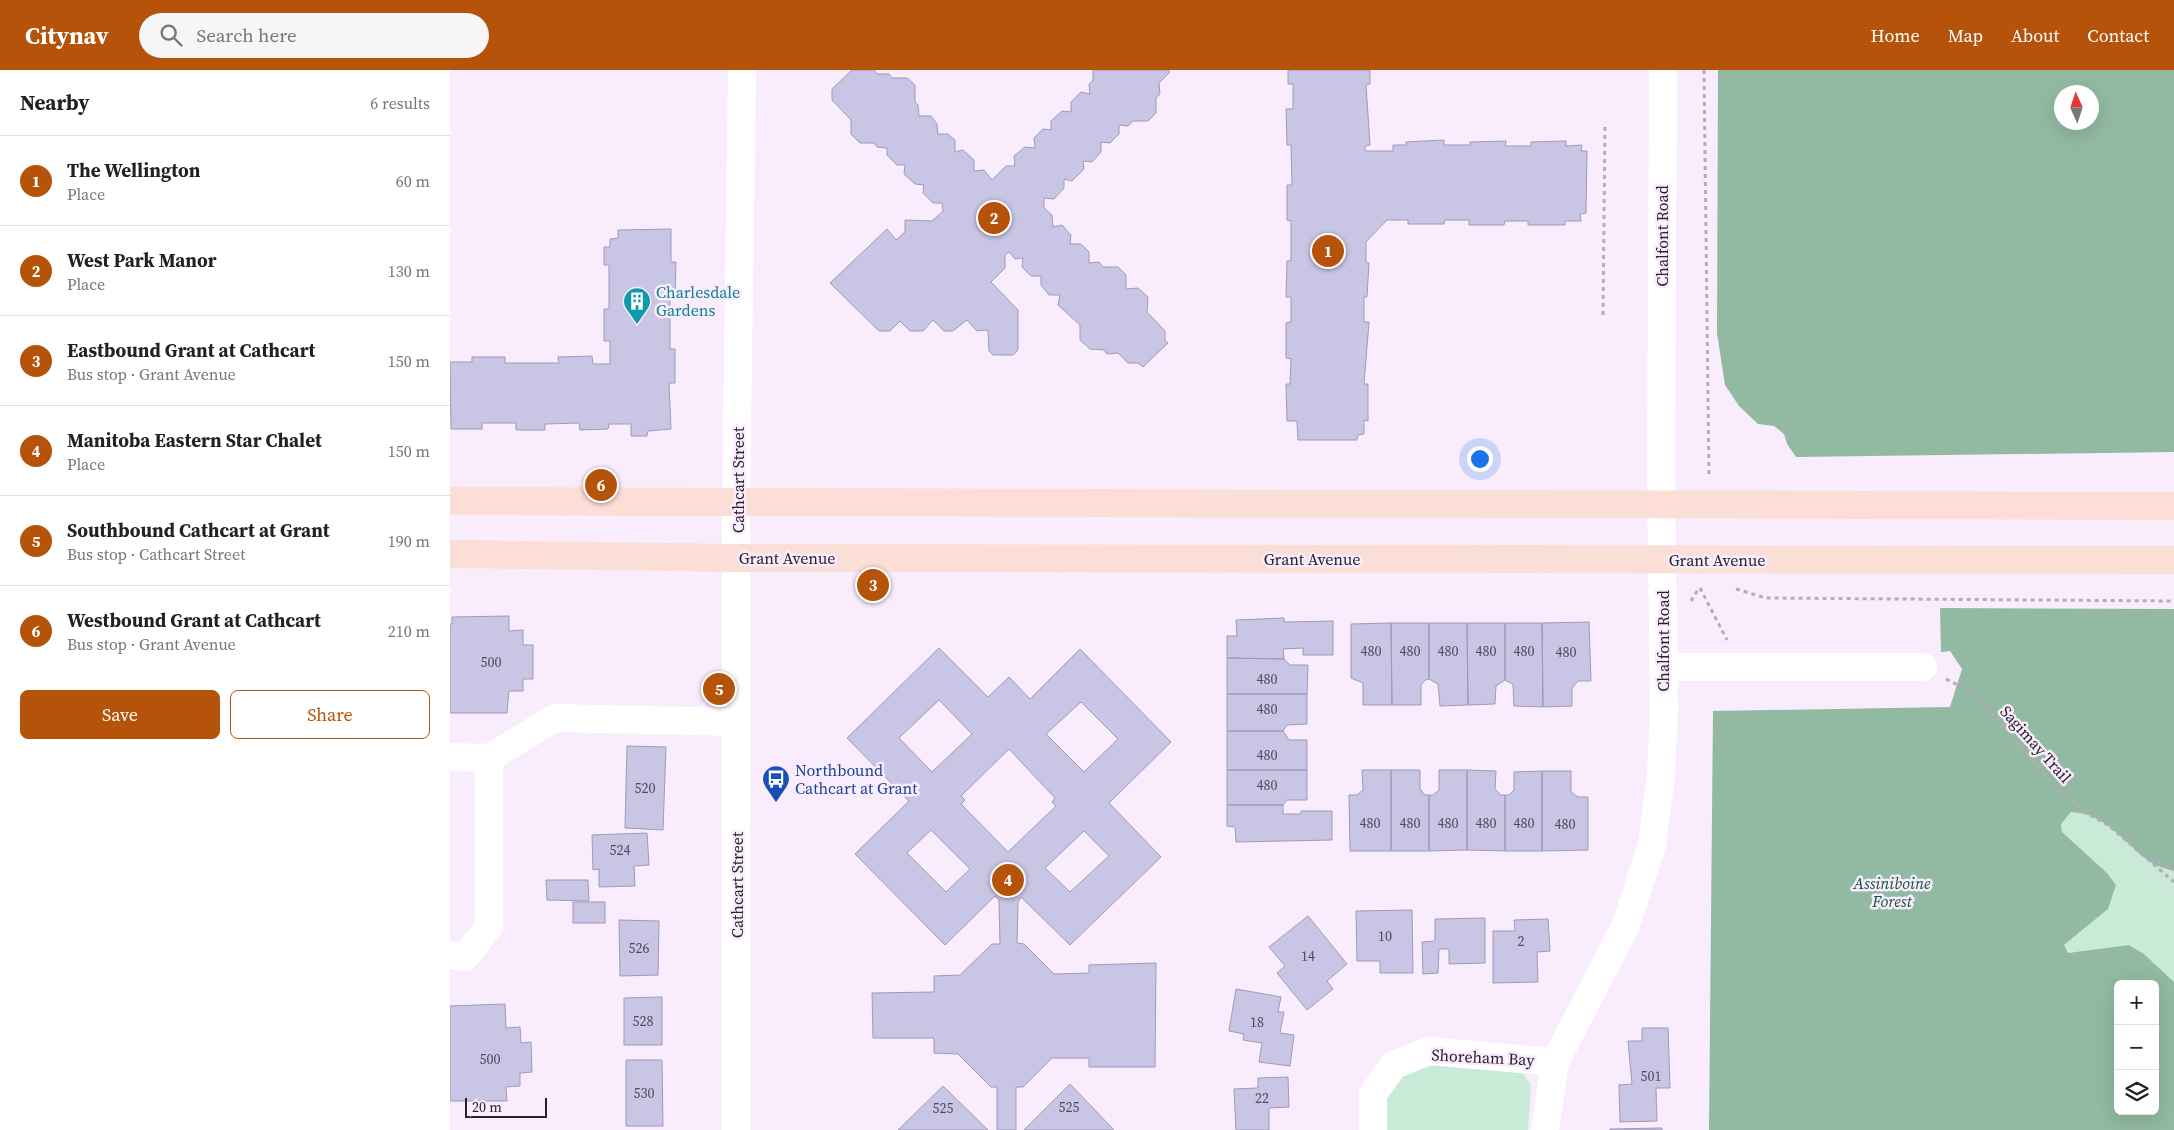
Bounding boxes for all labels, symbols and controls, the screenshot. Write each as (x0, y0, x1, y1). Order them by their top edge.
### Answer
search box (139, 13, 489, 58)
text: Citynav (25, 19, 109, 52)
icon: search (157, 21, 185, 49)
text: Search here (197, 22, 297, 48)
text: Home (1871, 23, 1920, 48)
text: Map (1948, 23, 1983, 48)
text: About (2011, 23, 2059, 48)
text: Contact (2087, 23, 2149, 48)
north arrow (2054, 85, 2099, 130)
text: Nearby (20, 88, 90, 117)
text: 6 results (370, 92, 430, 114)
text: The Wellington (67, 157, 200, 183)
text: 1 (32, 170, 40, 192)
text: 60 m (396, 170, 430, 192)
text: Place (67, 183, 105, 205)
street label: Chalfont Road (1651, 185, 1673, 287)
pin: 2 (978, 199, 1010, 237)
pin: 1 (1312, 232, 1344, 270)
text: West Park Manor (67, 247, 217, 273)
text: 2 (32, 260, 40, 282)
text: 130 m (388, 260, 430, 282)
text: Place (67, 273, 105, 295)
place label: Charlesdale Gardens (656, 281, 740, 321)
building icon: Charlesdale Gardens (622, 286, 652, 325)
text: Eastbound Grant at Cathcart (67, 337, 315, 363)
text: 3 (32, 350, 40, 372)
text: 150 m (388, 350, 430, 372)
text: Bus stop · Grant Avenue (67, 363, 236, 385)
street label: Cathcart Street (727, 426, 749, 533)
text: Manitoba Eastern Star Chalet (67, 427, 322, 453)
text: 4 (32, 440, 40, 462)
text: 150 m (388, 440, 430, 462)
your location (1467, 446, 1493, 472)
text: Place (67, 453, 105, 475)
pin: 6 (585, 466, 617, 504)
text: Southbound Cathcart at Grant (67, 517, 330, 543)
text: 5 (32, 530, 40, 552)
text: 190 m (388, 530, 430, 552)
text: Bus stop · Cathcart Street (67, 543, 245, 565)
street label: Grant Avenue (739, 547, 835, 569)
street label: Grant Avenue (1264, 548, 1360, 570)
street label: Grant Avenue (1669, 549, 1765, 571)
pin: 3 (857, 566, 889, 604)
street label: Chalfont Road (1652, 590, 1674, 692)
text: Westbound Grant at Cathcart (67, 607, 321, 633)
text: 6 (32, 620, 40, 642)
text: 210 m (388, 620, 430, 642)
text: Bus stop · Grant Avenue (67, 633, 236, 655)
house number: 480 (1361, 641, 1382, 661)
house number: 480 (1400, 641, 1421, 661)
house number: 480 (1438, 641, 1459, 661)
house number: 480 (1476, 641, 1497, 661)
house number: 480 (1514, 641, 1535, 661)
house number: 480 (1556, 642, 1577, 662)
house number: 500 (481, 652, 502, 672)
house number: 480 (1257, 669, 1278, 689)
pin: 5 (703, 670, 735, 708)
button: Save (20, 690, 220, 739)
button: Share (230, 690, 430, 739)
house number: 480 (1257, 699, 1278, 719)
street label: Sagimay Trail (1995, 701, 2077, 787)
house number: 480 (1257, 745, 1278, 765)
place label: Northbound Cathcart at Grant (795, 759, 918, 799)
bus stop icon: Northbound Cathcart at Grant (761, 764, 791, 803)
house number: 480 (1257, 775, 1278, 795)
house number: 520 (635, 778, 656, 798)
house number: 480 (1360, 813, 1381, 833)
house number: 480 (1400, 813, 1421, 833)
house number: 480 (1438, 813, 1459, 833)
house number: 480 (1476, 813, 1497, 833)
house number: 480 (1514, 813, 1535, 833)
house number: 480 (1555, 814, 1576, 834)
street label: Cathcart Street (726, 831, 748, 938)
house number: 524 (610, 840, 631, 860)
pin: 4 (992, 861, 1024, 899)
park label: Assiniboine Forest (1852, 872, 1931, 912)
house number: 10 (1378, 926, 1392, 946)
house number: 2 (1518, 931, 1525, 951)
house number: 526 (629, 938, 650, 958)
house number: 14 (1301, 946, 1315, 966)
map controls (2114, 980, 2159, 1115)
button: + (2114, 980, 2159, 1025)
house number: 528 (633, 1011, 654, 1031)
house number: 18 (1250, 1012, 1264, 1032)
button: − (2114, 1025, 2159, 1070)
street label: Shoreham Bay (1431, 1043, 1536, 1071)
house number: 500 (480, 1049, 501, 1069)
house number: 501 (1641, 1066, 1662, 1086)
button: layers (2114, 1070, 2159, 1115)
house number: 530 (634, 1083, 655, 1103)
house number: 22 (1255, 1088, 1269, 1108)
scale bar (465, 1095, 548, 1118)
text: 20 m (472, 1097, 502, 1117)
house number: 525 (1059, 1097, 1080, 1117)
house number: 525 (933, 1098, 954, 1118)

